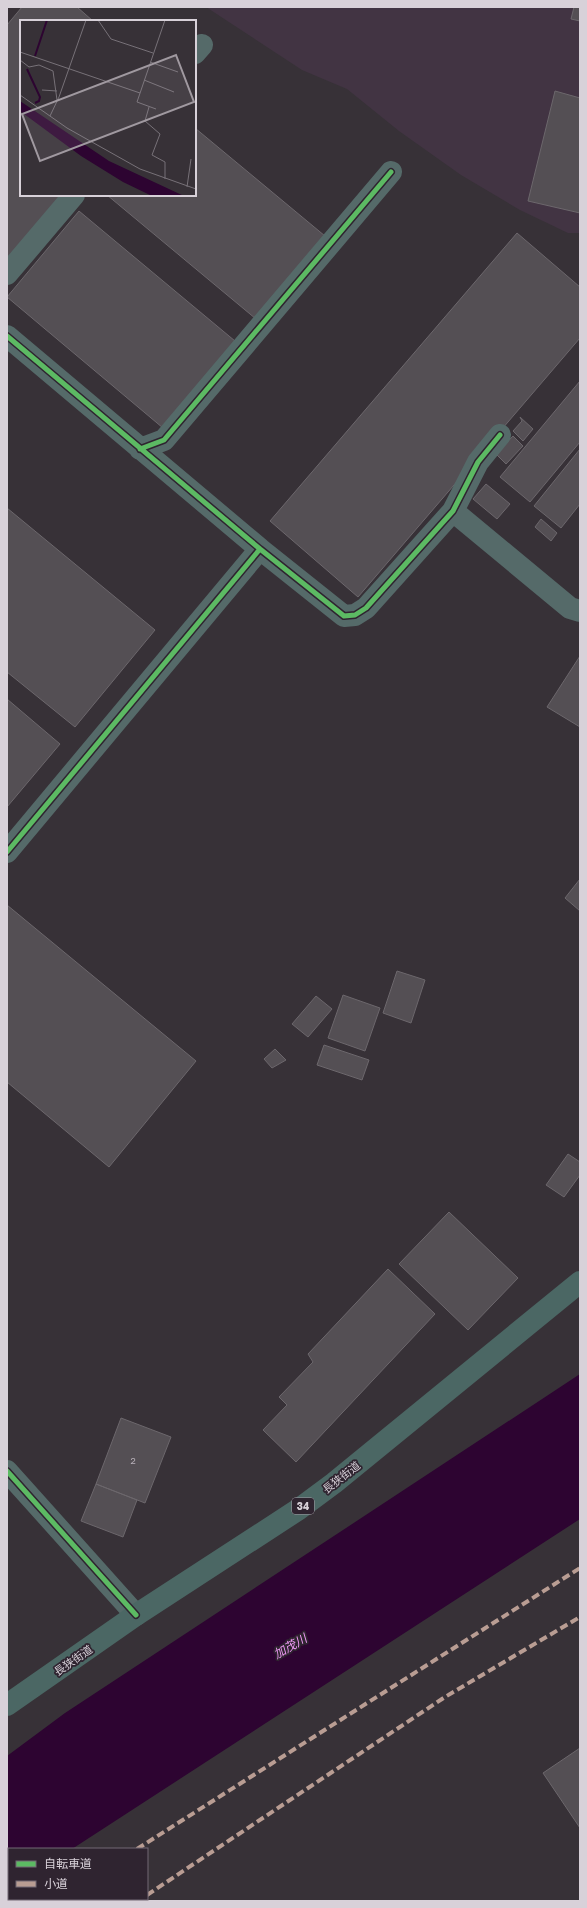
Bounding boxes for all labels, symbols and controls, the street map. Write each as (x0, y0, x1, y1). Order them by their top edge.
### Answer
inset map (20, 20, 196, 196)
house number: 2 (130, 1455, 136, 1466)
street label: 長狭街道 (320, 1458, 362, 1496)
road number: 34 (292, 1498, 314, 1514)
water label: 加茂川 (271, 1630, 311, 1661)
street label: 長狭街道 (51, 1642, 95, 1678)
legend (8, 1848, 148, 1900)
text: 自転車道 (44, 1856, 92, 1871)
text: 小道 (44, 1876, 68, 1891)

